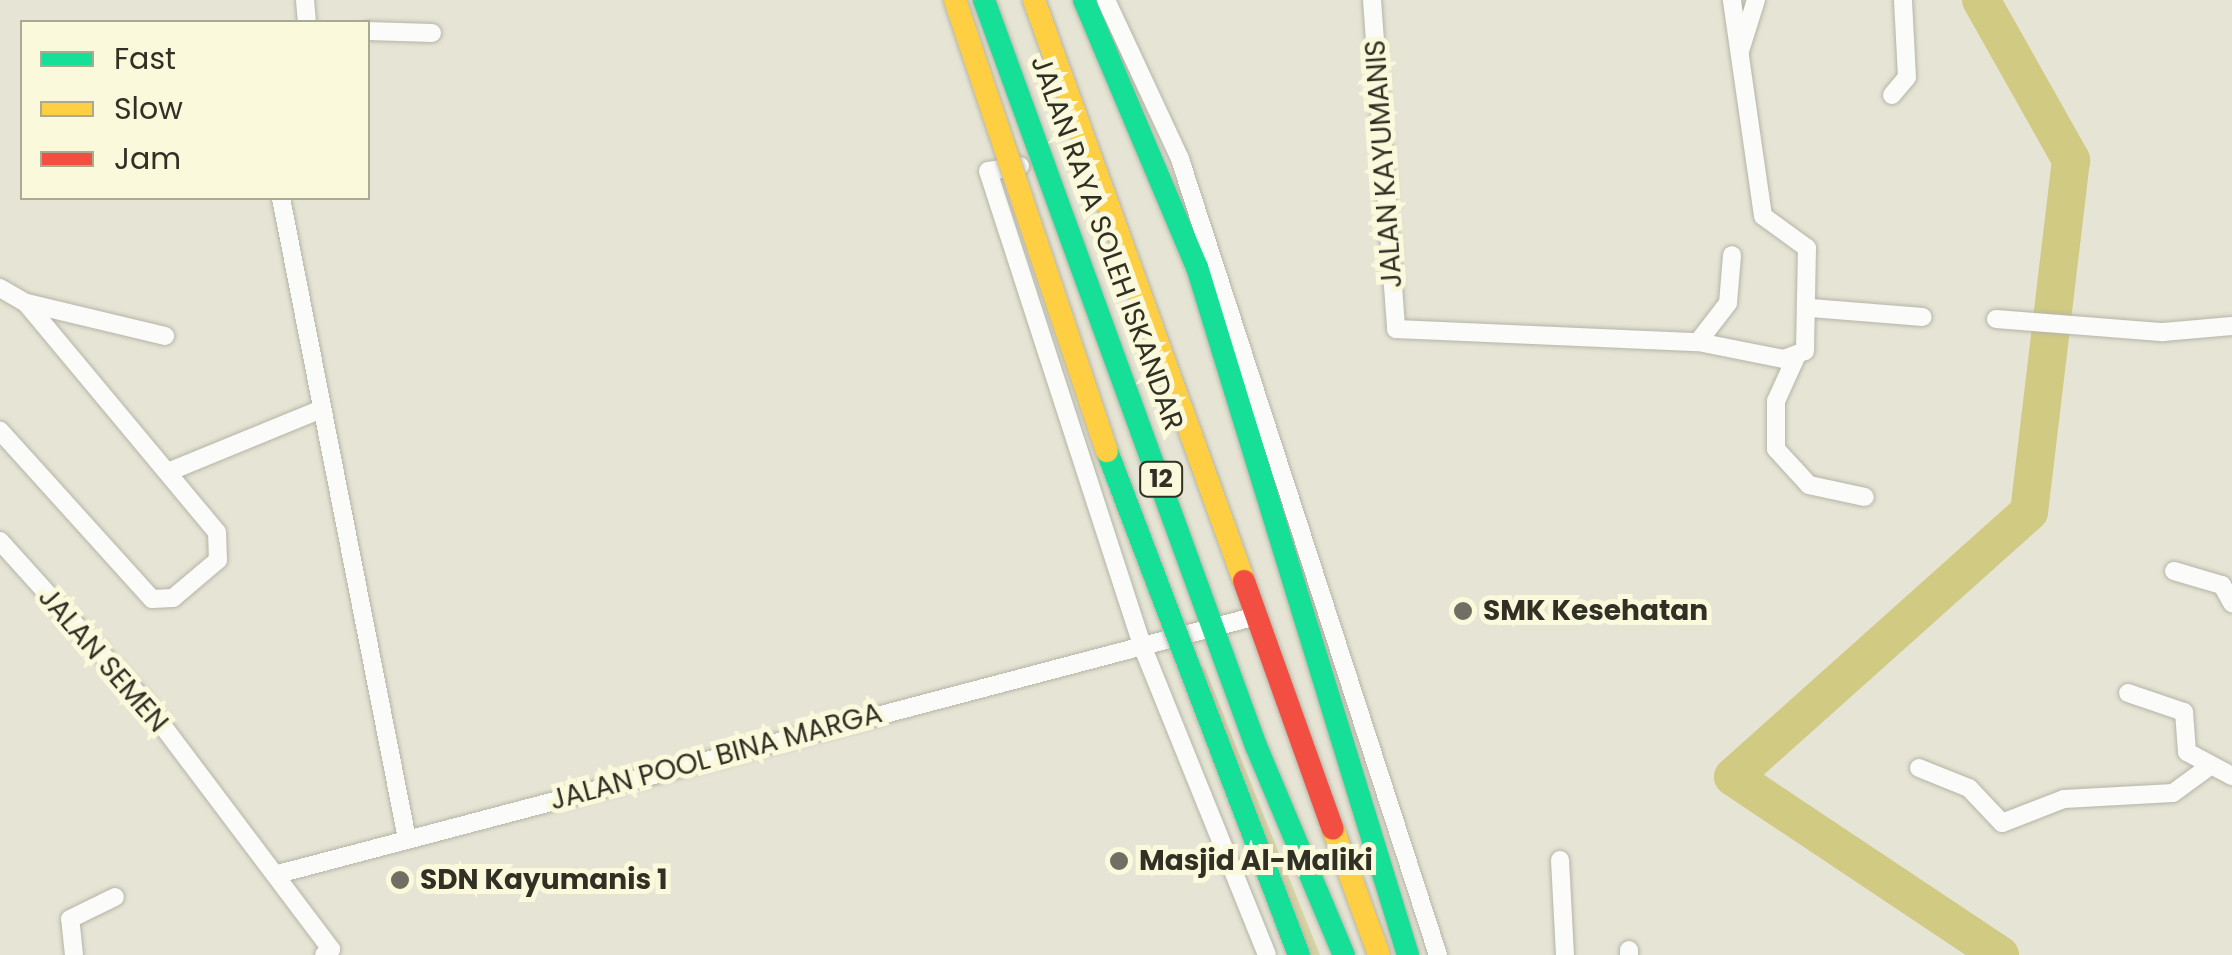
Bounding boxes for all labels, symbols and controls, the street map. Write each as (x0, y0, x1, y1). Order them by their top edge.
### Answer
legend (20, 20, 370, 200)
text: Fast (114, 37, 176, 80)
street label: JALAN KAYUMANIS (1359, 39, 1409, 289)
street label: JALAN RAYA SOLEH ISKANDAR (1023, 51, 1191, 435)
text: Slow (114, 87, 183, 130)
text: Jam (114, 137, 181, 180)
road number: 12 (1138, 459, 1184, 499)
street label: JALAN SEMEN (31, 581, 175, 739)
place label: SMK Kesehatan (1483, 594, 1708, 628)
marker: SMK Kesehatan (1452, 600, 1474, 622)
street label: JALAN POOL BINA MARGA (546, 696, 886, 818)
place label: Masjid Al-Maliki (1139, 844, 1373, 878)
marker: Masjid Al-Maliki (1108, 850, 1130, 872)
place label: SDN Kayumanis 1 (420, 863, 668, 897)
marker: SDN Kayumanis 1 (389, 869, 411, 891)

